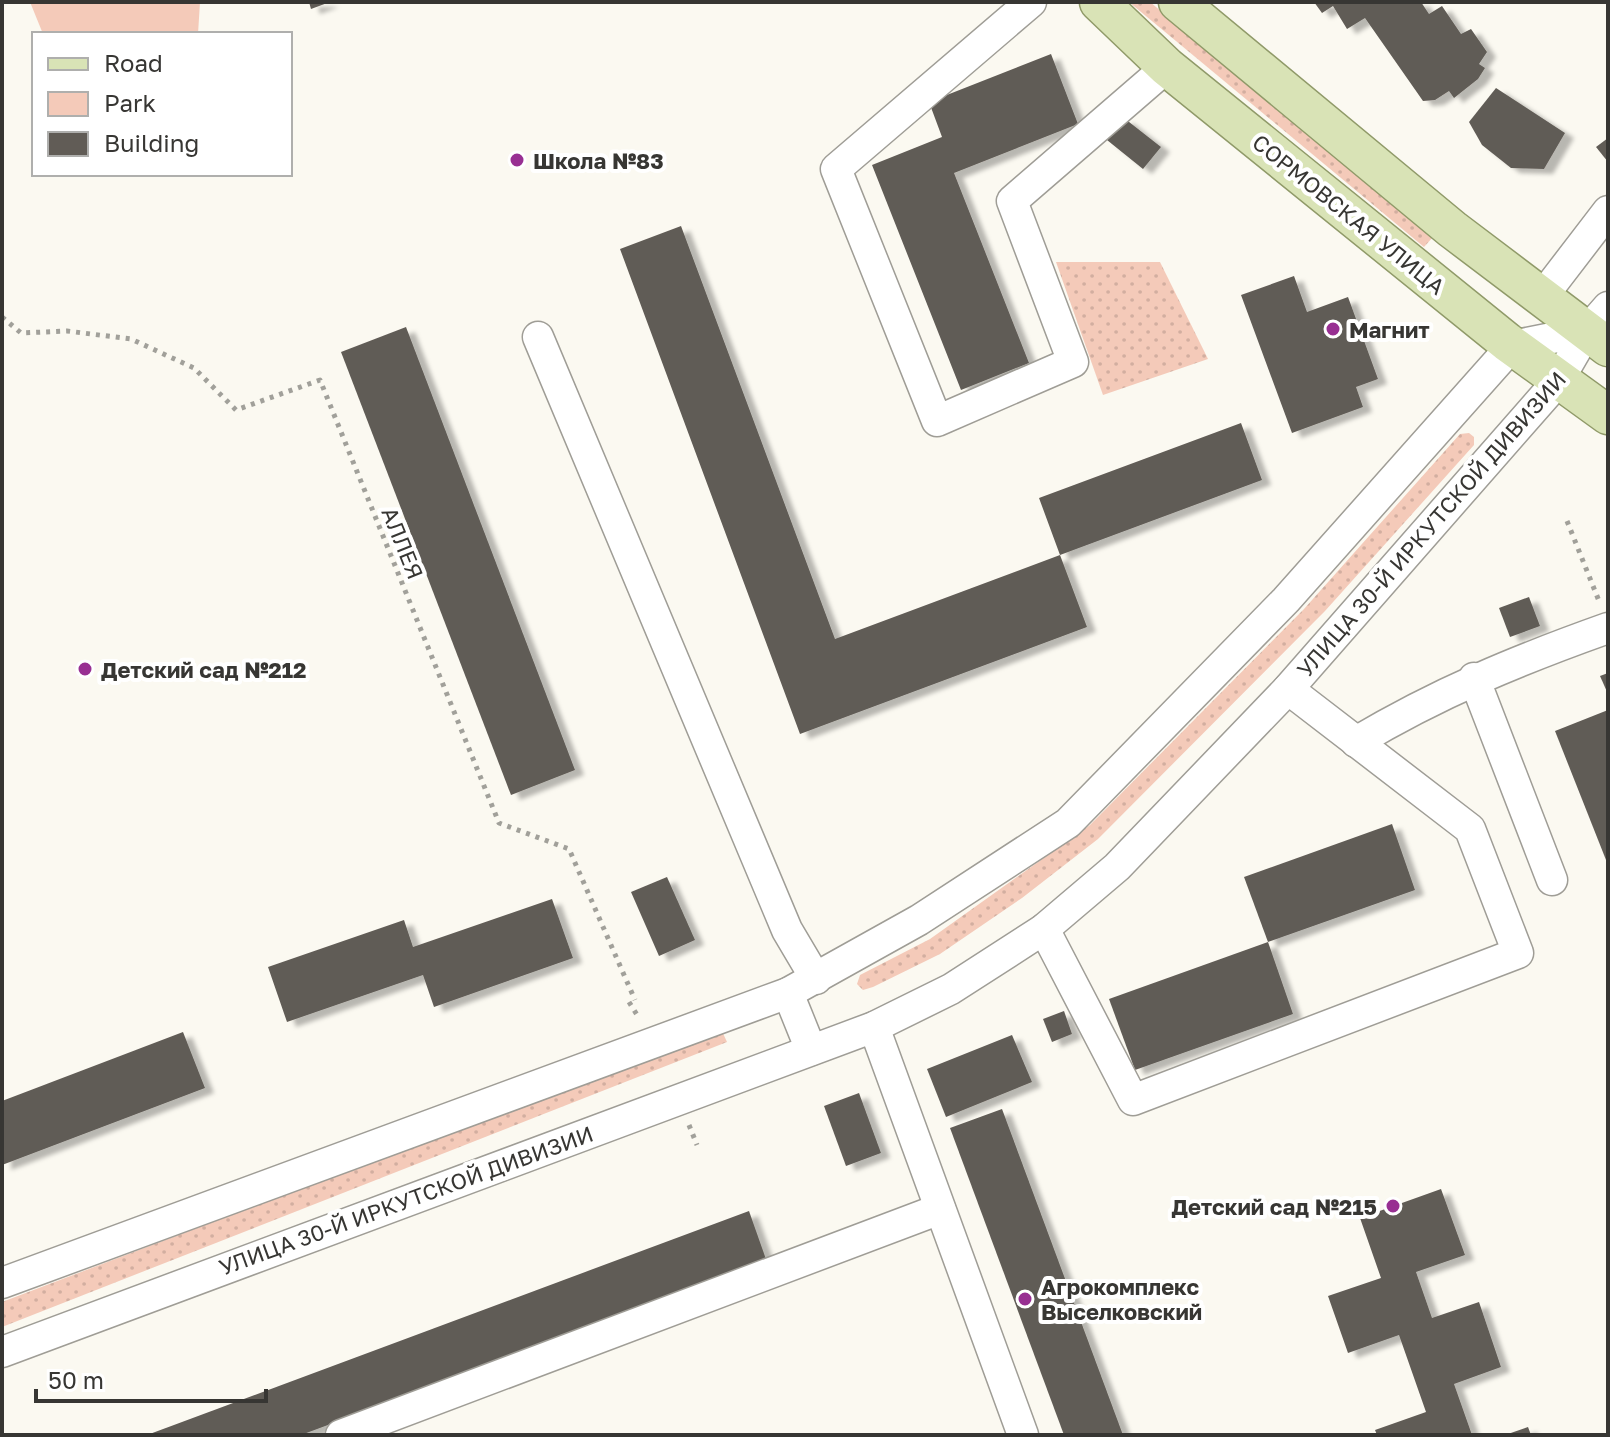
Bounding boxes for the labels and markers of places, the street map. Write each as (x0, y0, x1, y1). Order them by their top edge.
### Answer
place label: Школа №83 (533, 147, 664, 174)
marker: Школа №83 (508, 151, 526, 169)
place label: Магнит (1349, 316, 1430, 343)
marker: Магнит (1324, 320, 1342, 338)
place label: Детский сад №212 (101, 656, 306, 683)
marker: Детский сад №212 (76, 660, 94, 678)
place label: Детский сад №215 (1172, 1193, 1377, 1220)
marker: Детский сад №215 (1384, 1197, 1402, 1215)
place label: Агрокомплекс Выселковский (1041, 1273, 1202, 1325)
marker: Агрокомплекс Выселковский (1016, 1290, 1034, 1308)

